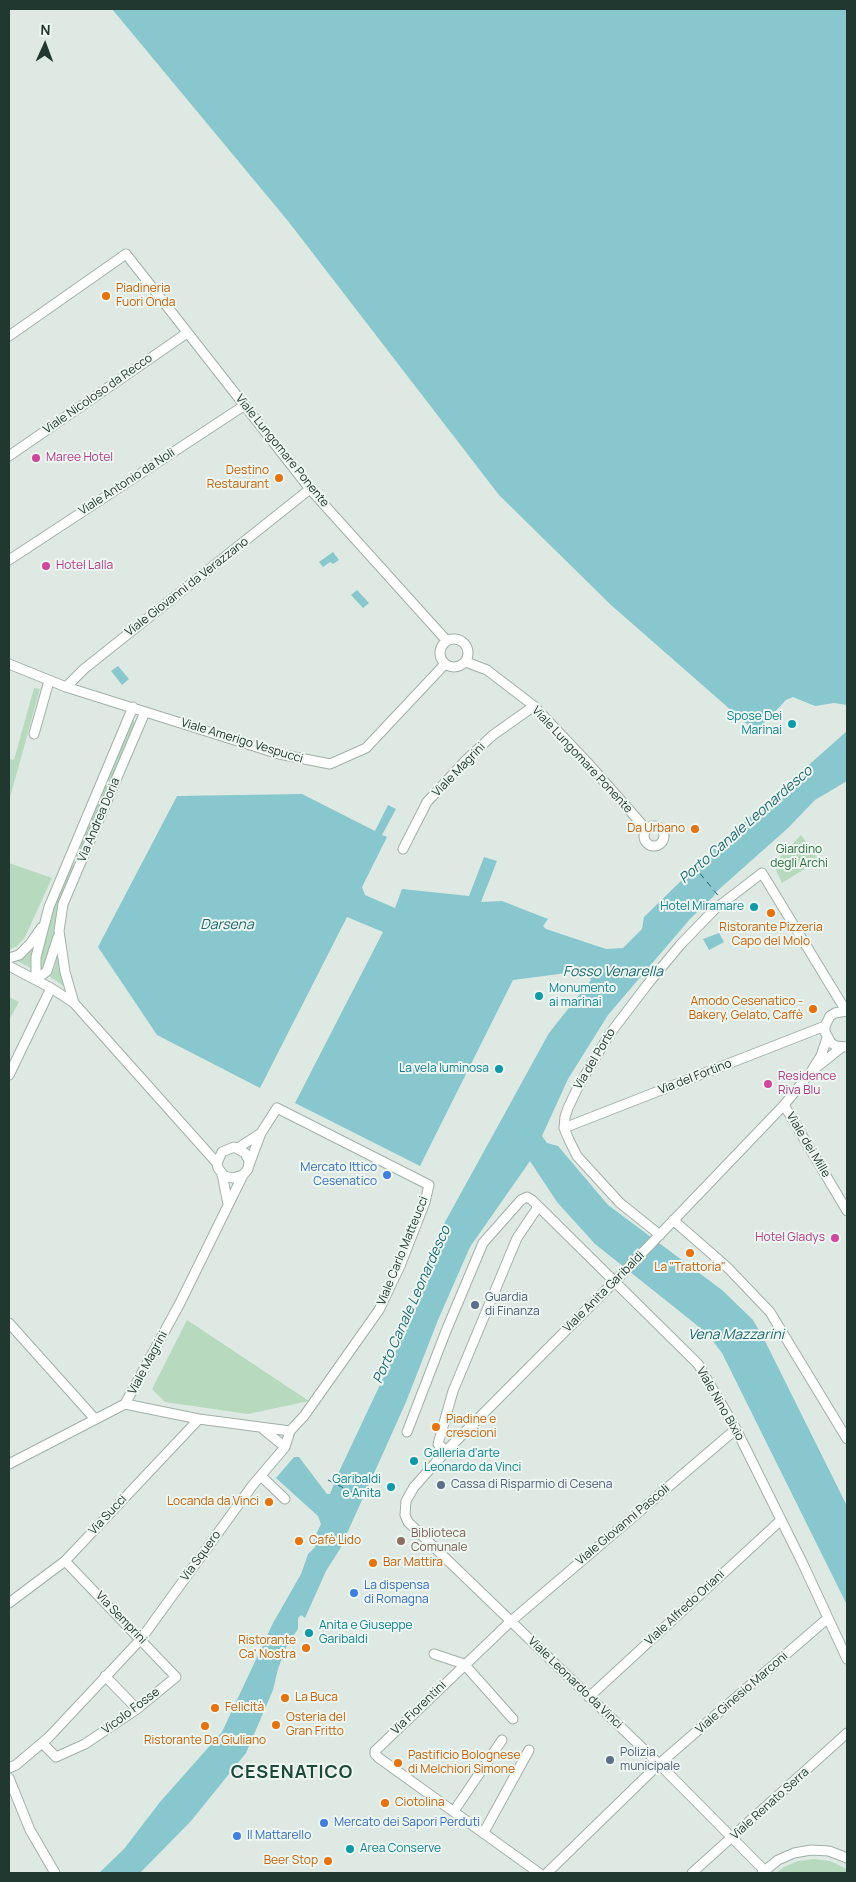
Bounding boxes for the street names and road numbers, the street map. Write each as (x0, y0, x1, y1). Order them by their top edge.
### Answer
street label: Viale Nicoloso da Recco (41, 351, 155, 437)
street label: Viale Lungomare Ponente (232, 392, 332, 510)
street label: Viale Antonio da Noli (76, 446, 178, 518)
street label: Viale Giovanni da Verazzano (123, 534, 251, 640)
street label: Viale Lungomare Ponente (529, 704, 635, 816)
street label: Viale Amerigo Vespucci (179, 716, 305, 766)
street label: Viale Magrini (430, 740, 488, 800)
street label: Via Andrea Doria (75, 776, 123, 864)
street label: Via del Porto (571, 1026, 619, 1092)
street label: Via del Fortino (656, 1056, 734, 1098)
street label: Viale dei Mille (783, 1110, 833, 1180)
street label: Viale Carlo Matteucci (375, 1194, 431, 1308)
street label: Viale Anita Garibaldi (560, 1248, 648, 1336)
street label: Viale Magrini (125, 1329, 171, 1397)
street label: Viale Nino Bixio (693, 1365, 747, 1443)
street label: Viale Giovanni Pascoli (573, 1482, 673, 1568)
street label: Via Succi (86, 1492, 130, 1538)
street label: Via Squero (178, 1528, 224, 1584)
street label: Viale Alfredo Oriani (642, 1567, 728, 1649)
street label: Via Semprini (92, 1589, 150, 1647)
street label: Viale Leonardo da Vinci (525, 1634, 625, 1732)
street label: Viale Ginesio Marconi (693, 1649, 791, 1737)
street label: Via Fiorentini (389, 1678, 449, 1738)
street label: Vicolo Fosse (99, 1685, 163, 1737)
street label: Viale Renato Serra (728, 1765, 812, 1843)

